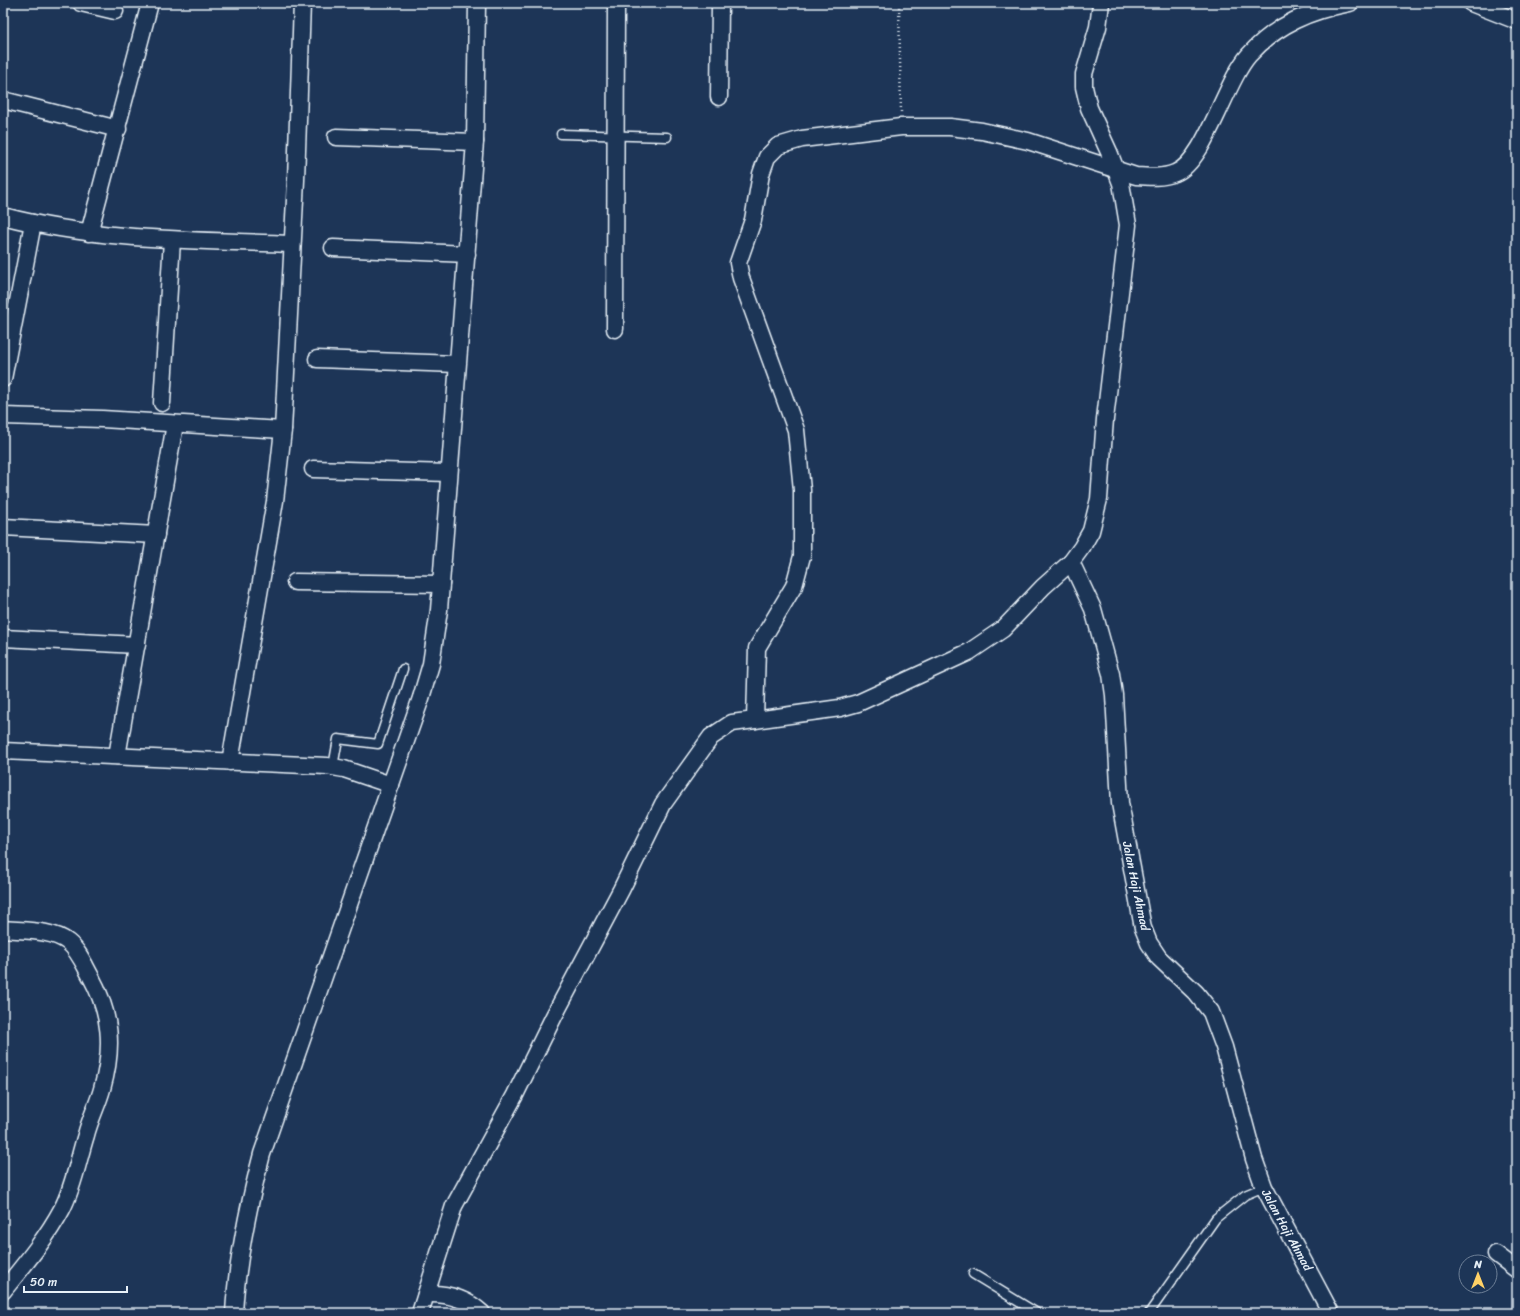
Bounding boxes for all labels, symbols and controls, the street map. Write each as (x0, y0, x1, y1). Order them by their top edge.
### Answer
street label: Jalan Haji Ahmad (1116, 838, 1156, 933)
street label: Jalan Haji Ahmad (1255, 1184, 1319, 1276)
north arrow (1458, 1254, 1498, 1294)
text: N (1473, 1255, 1482, 1274)
scale bar (24, 1268, 127, 1294)
text: 50 m (30, 1271, 57, 1293)

